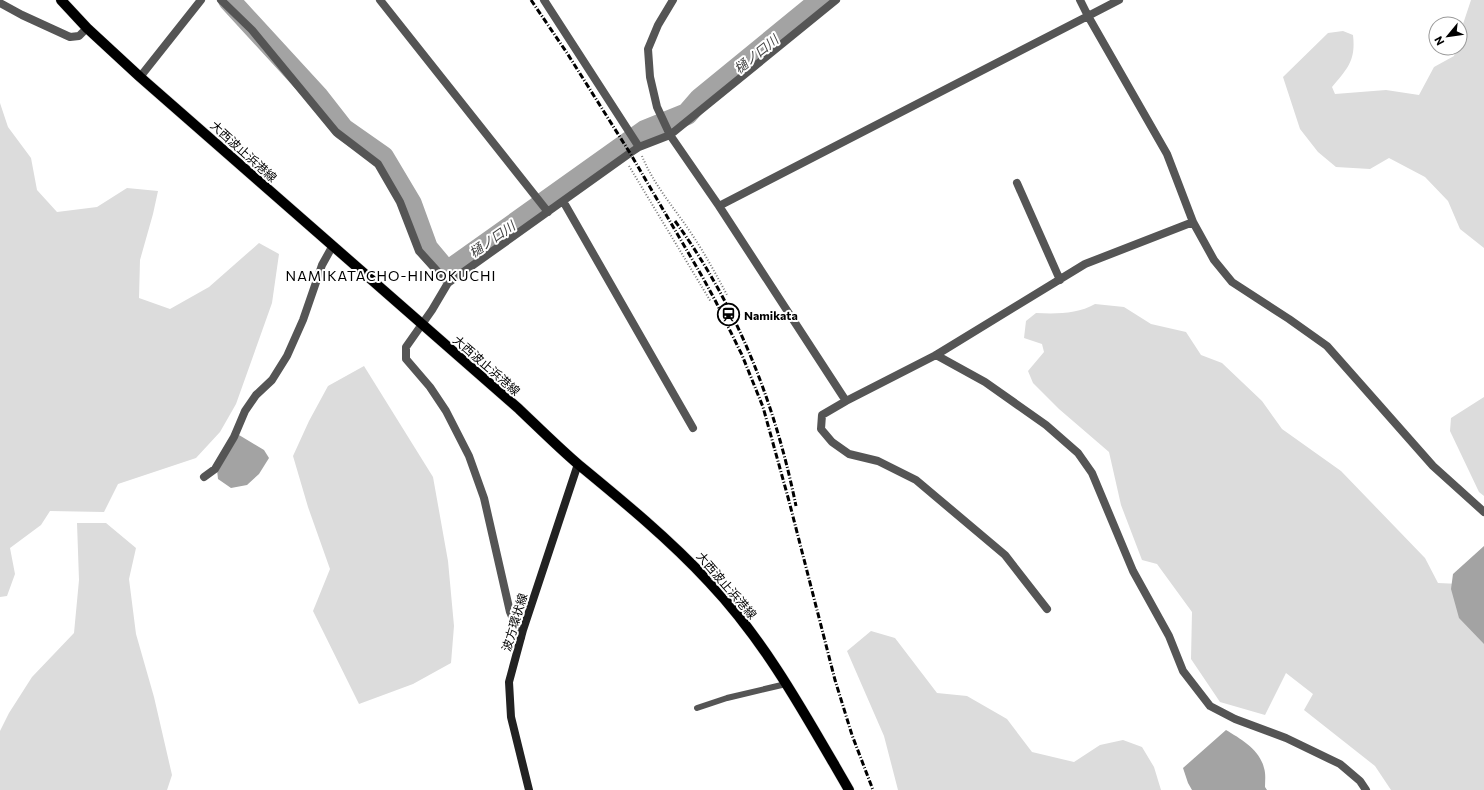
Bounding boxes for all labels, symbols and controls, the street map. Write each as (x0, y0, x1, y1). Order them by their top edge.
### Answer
north arrow (1428, 16, 1468, 56)
water label: 樋ノ口川 (731, 30, 783, 77)
text: N (1431, 34, 1447, 48)
street label: 大西波止浜港線 (208, 118, 280, 184)
water label: 樋ノ口川 (466, 216, 520, 260)
district label: NAMIKATACHO-HINOKUCHI (286, 267, 496, 284)
station icon: Namikata (716, 302, 742, 328)
place label: Namikata (744, 308, 798, 322)
street label: 大西波止浜港線 (451, 332, 523, 398)
street label: 大西波止浜港線 (694, 549, 760, 621)
street label: 波方環状線 (499, 591, 529, 653)

